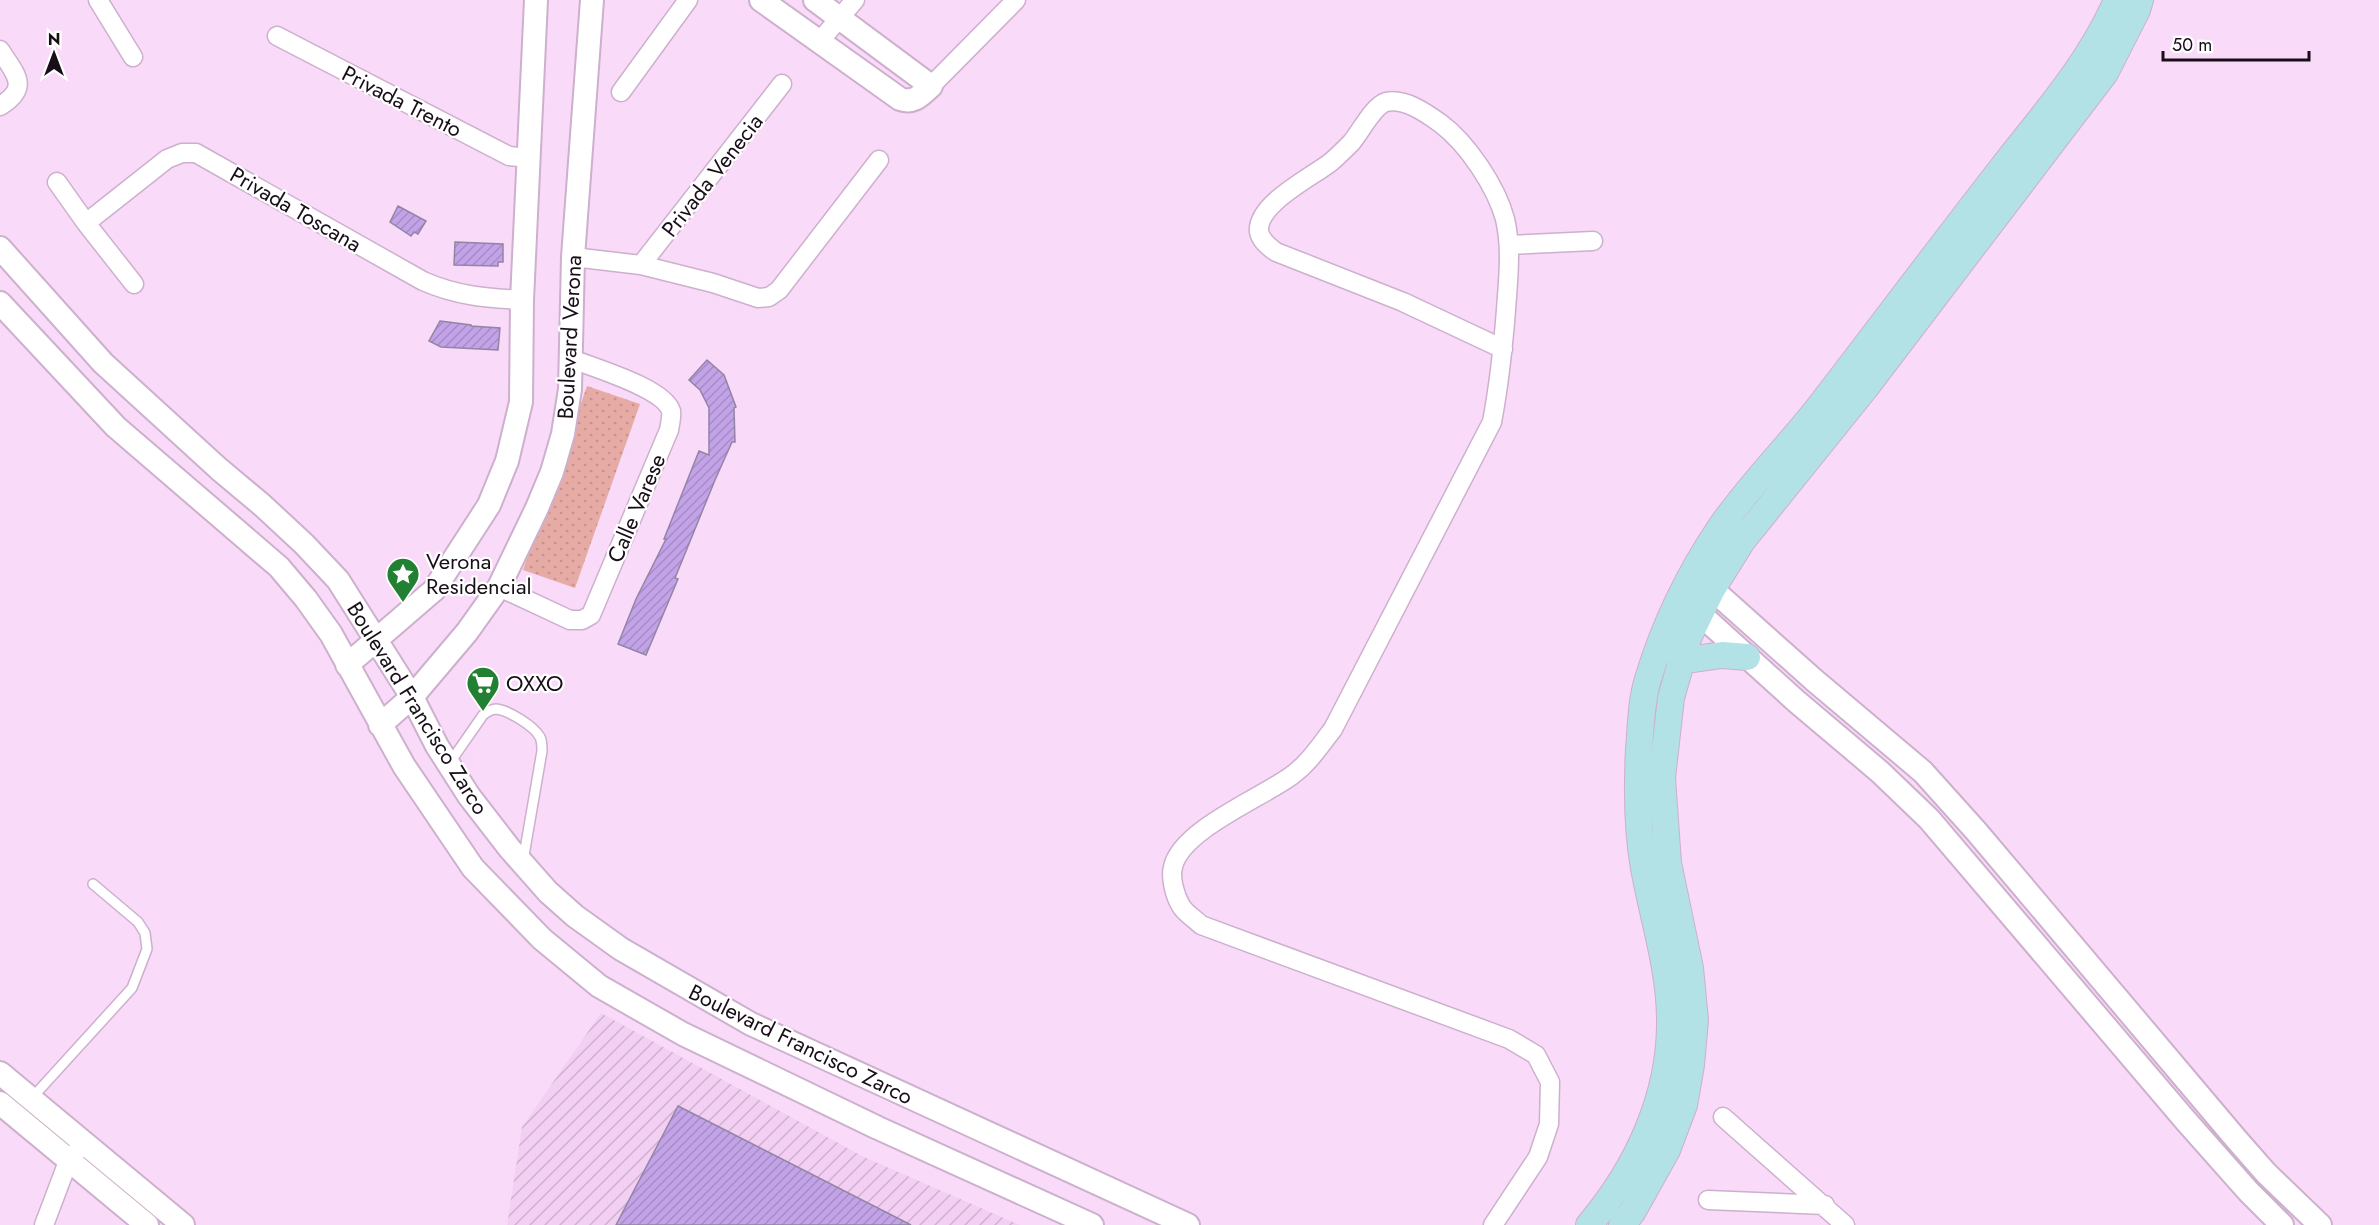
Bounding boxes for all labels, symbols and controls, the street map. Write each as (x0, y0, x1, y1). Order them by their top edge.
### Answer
north arrow (24, 24, 84, 84)
scale bar (2163, 24, 2308, 62)
text: N (48, 28, 60, 51)
text: 50 m (2172, 32, 2212, 58)
street label: Privada Trento (336, 57, 468, 145)
street label: Privada Venecia (654, 107, 770, 243)
street label: Privada Toscana (224, 158, 368, 260)
street label: Boulevard Verona (549, 254, 589, 420)
street label: Calle Varese (599, 449, 673, 567)
place label: Verona Residencial (426, 545, 532, 602)
place icon: Verona Residencial (385, 556, 421, 603)
street label: Boulevard Francisco Zarco (339, 595, 497, 821)
supermarket icon: OXXO (465, 665, 501, 712)
place label: OXXO (506, 667, 563, 699)
street label: Boulevard Francisco Zarco (684, 976, 918, 1112)

